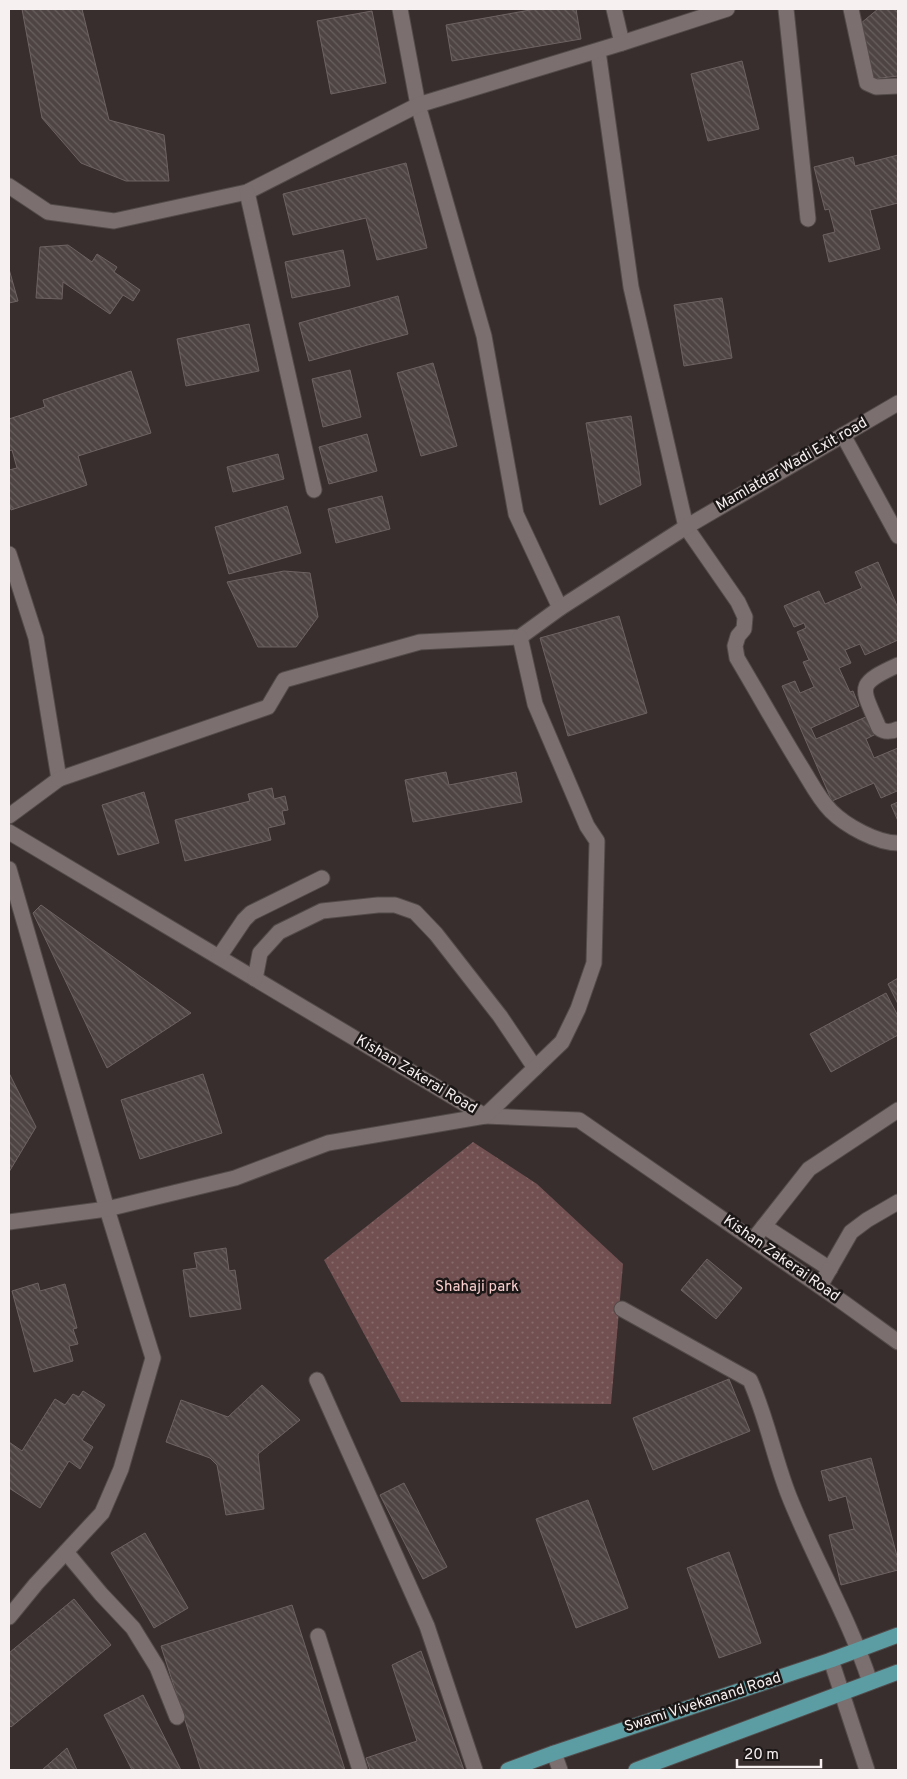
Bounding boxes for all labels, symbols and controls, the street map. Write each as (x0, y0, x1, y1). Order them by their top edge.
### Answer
street label: Mamlatdar Wadi Exit road (713, 414, 871, 516)
street label: Kishan Zakerai Road (352, 1031, 480, 1119)
street label: Kishan Zakerai Road (719, 1212, 843, 1306)
park label: Shahaji park (435, 1278, 519, 1297)
street label: Swami Vivekanand Road (622, 1669, 784, 1737)
scale bar (737, 1736, 821, 1768)
text: 20 m (744, 1746, 779, 1765)

